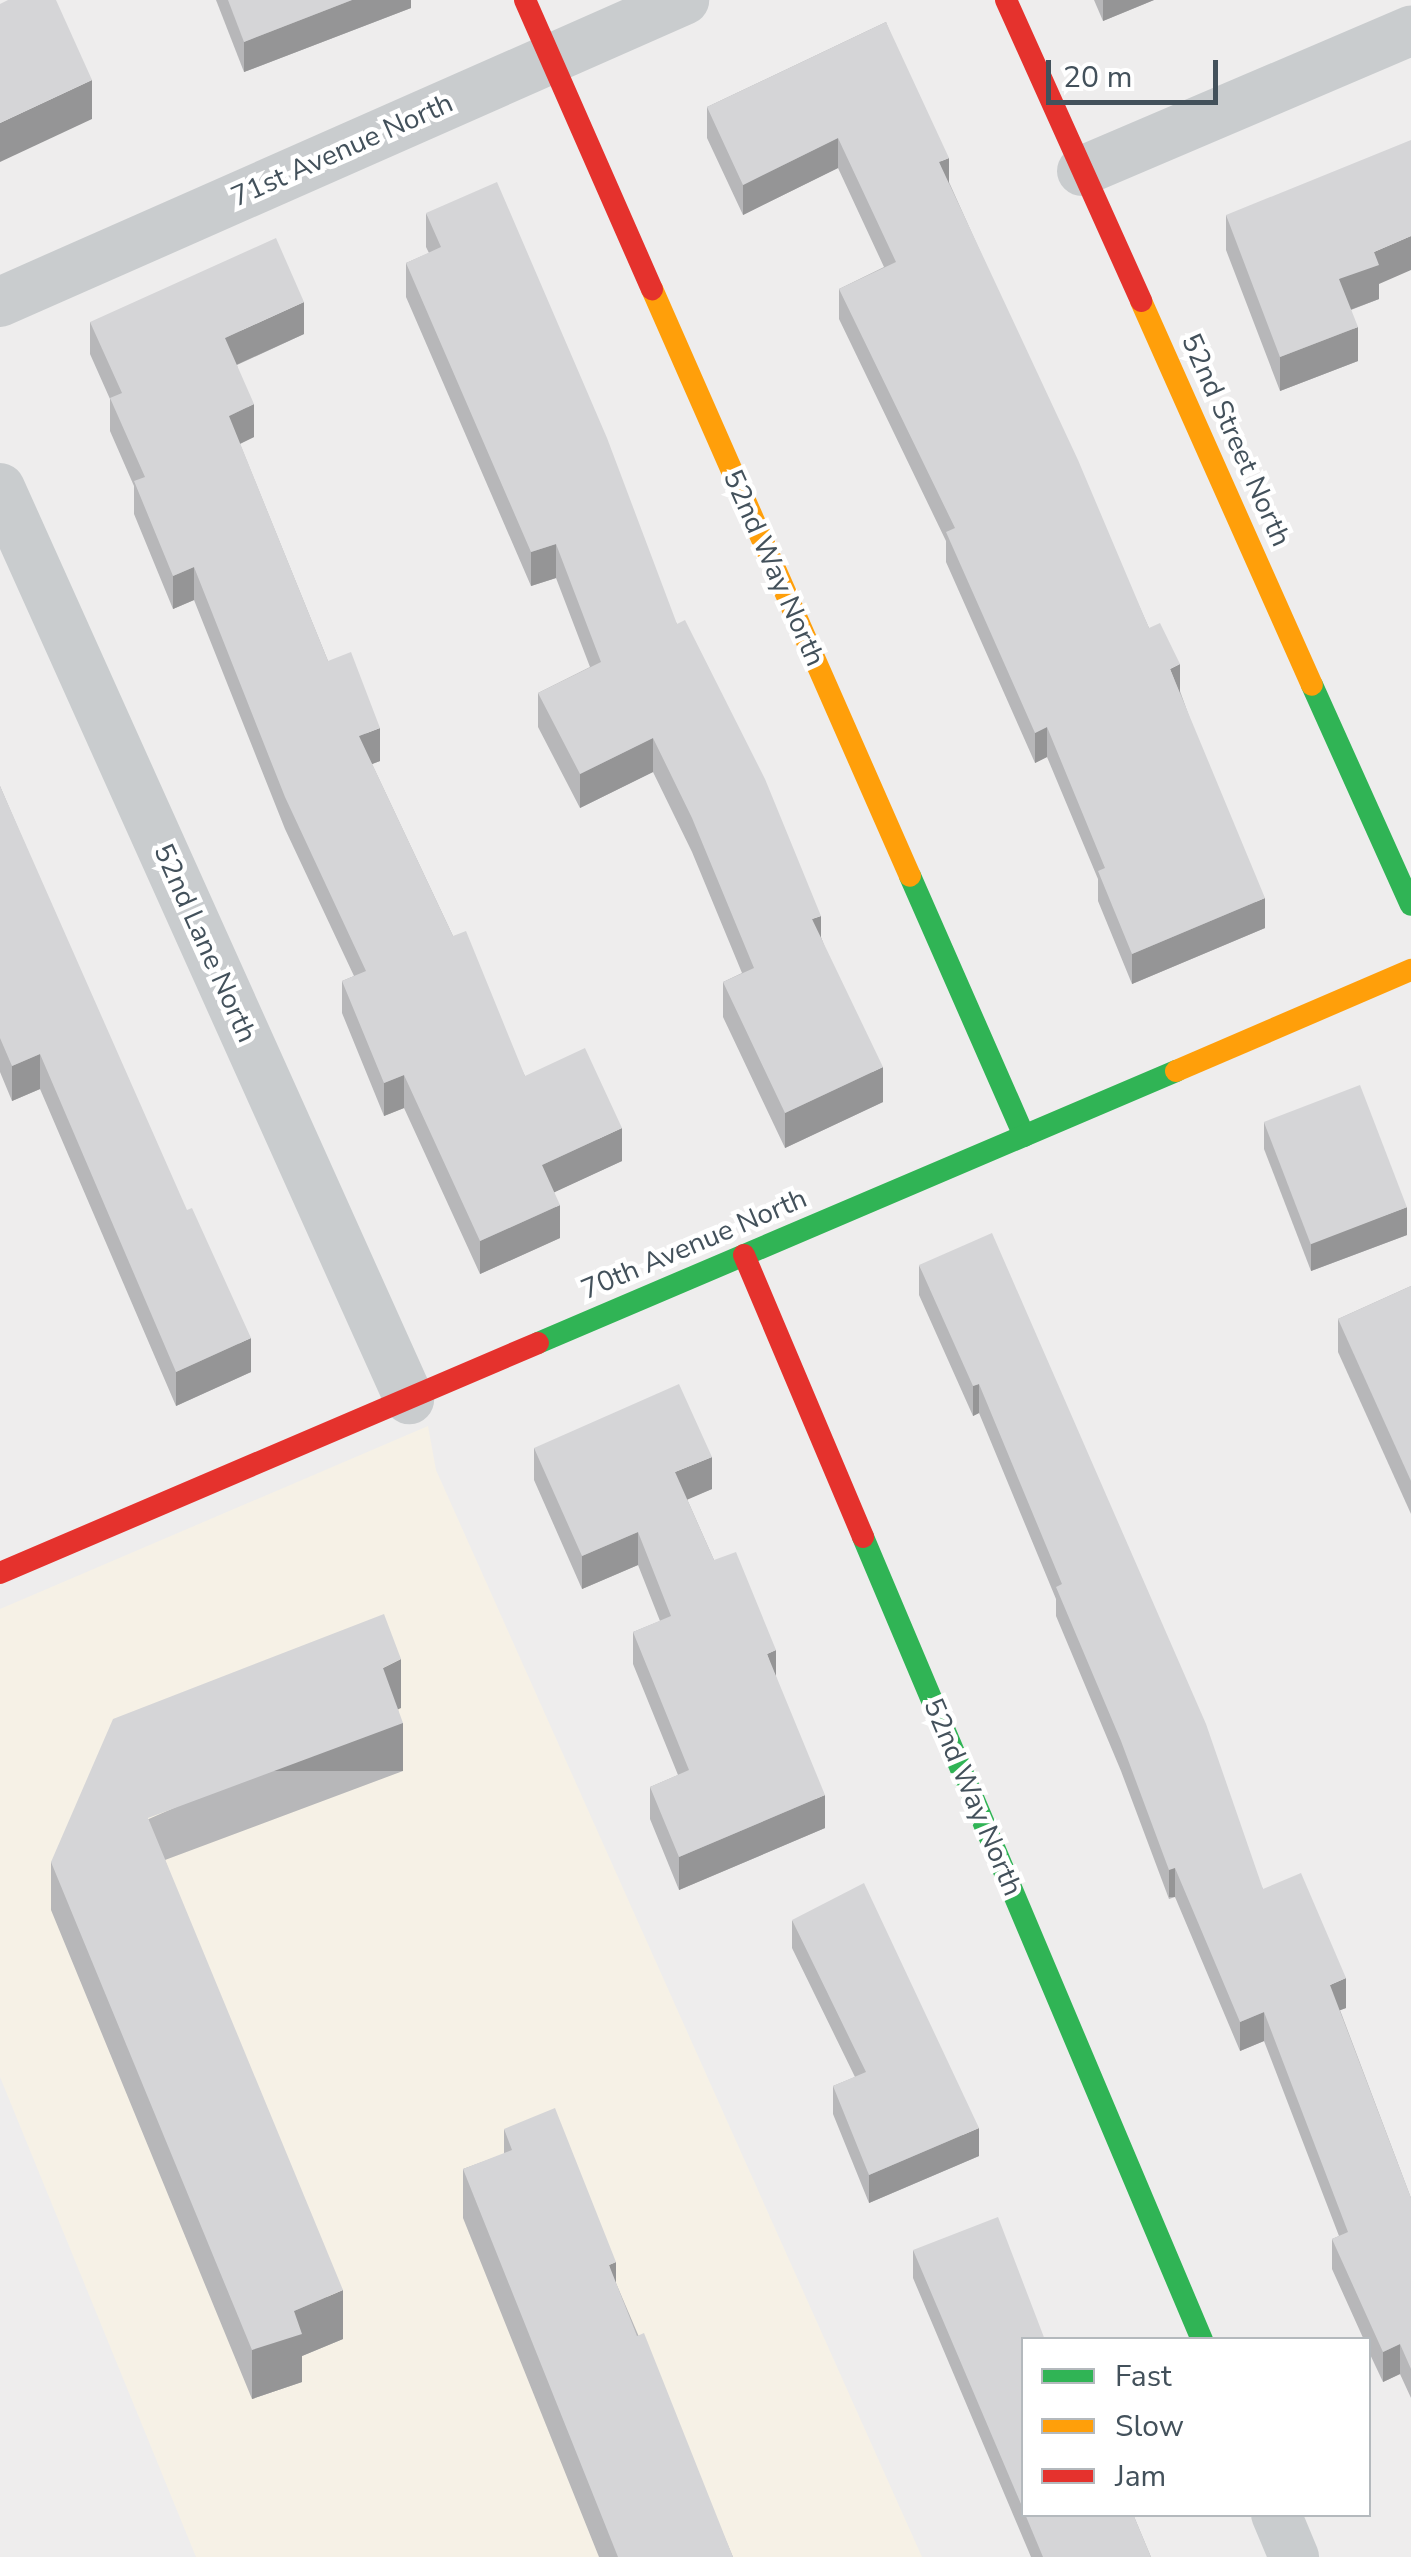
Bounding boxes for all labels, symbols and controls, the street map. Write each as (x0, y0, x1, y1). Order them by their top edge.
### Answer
scale bar (1051, 40, 1224, 102)
text: 20 m (1063, 57, 1132, 98)
street label: 71st Avenue North (226, 86, 458, 214)
street label: 52nd Street North (1174, 328, 1298, 552)
street label: 52nd Way North (716, 465, 832, 671)
street label: 52nd Lane North (146, 839, 264, 1047)
street label: 70th Avenue North (576, 1181, 812, 1307)
street label: 52nd Way North (916, 1693, 1030, 1901)
legend (1021, 2337, 1371, 2517)
text: Fast (1115, 2356, 1172, 2397)
text: Slow (1115, 2406, 1184, 2447)
text: Jam (1115, 2456, 1166, 2497)

